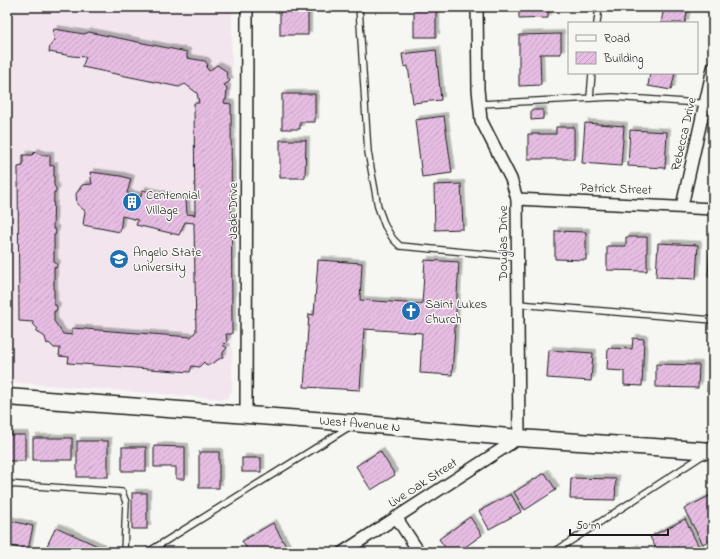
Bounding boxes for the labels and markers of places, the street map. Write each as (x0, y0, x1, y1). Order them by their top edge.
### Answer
place label: Centennial Village (145, 186, 200, 221)
building icon: Centennial Village (121, 191, 143, 213)
place label: Angelo State University (133, 243, 201, 278)
school or university icon: Angelo State University (108, 248, 130, 270)
place label: Saint Lukes Church (425, 295, 487, 329)
church icon: Saint Lukes Church (400, 300, 422, 322)

